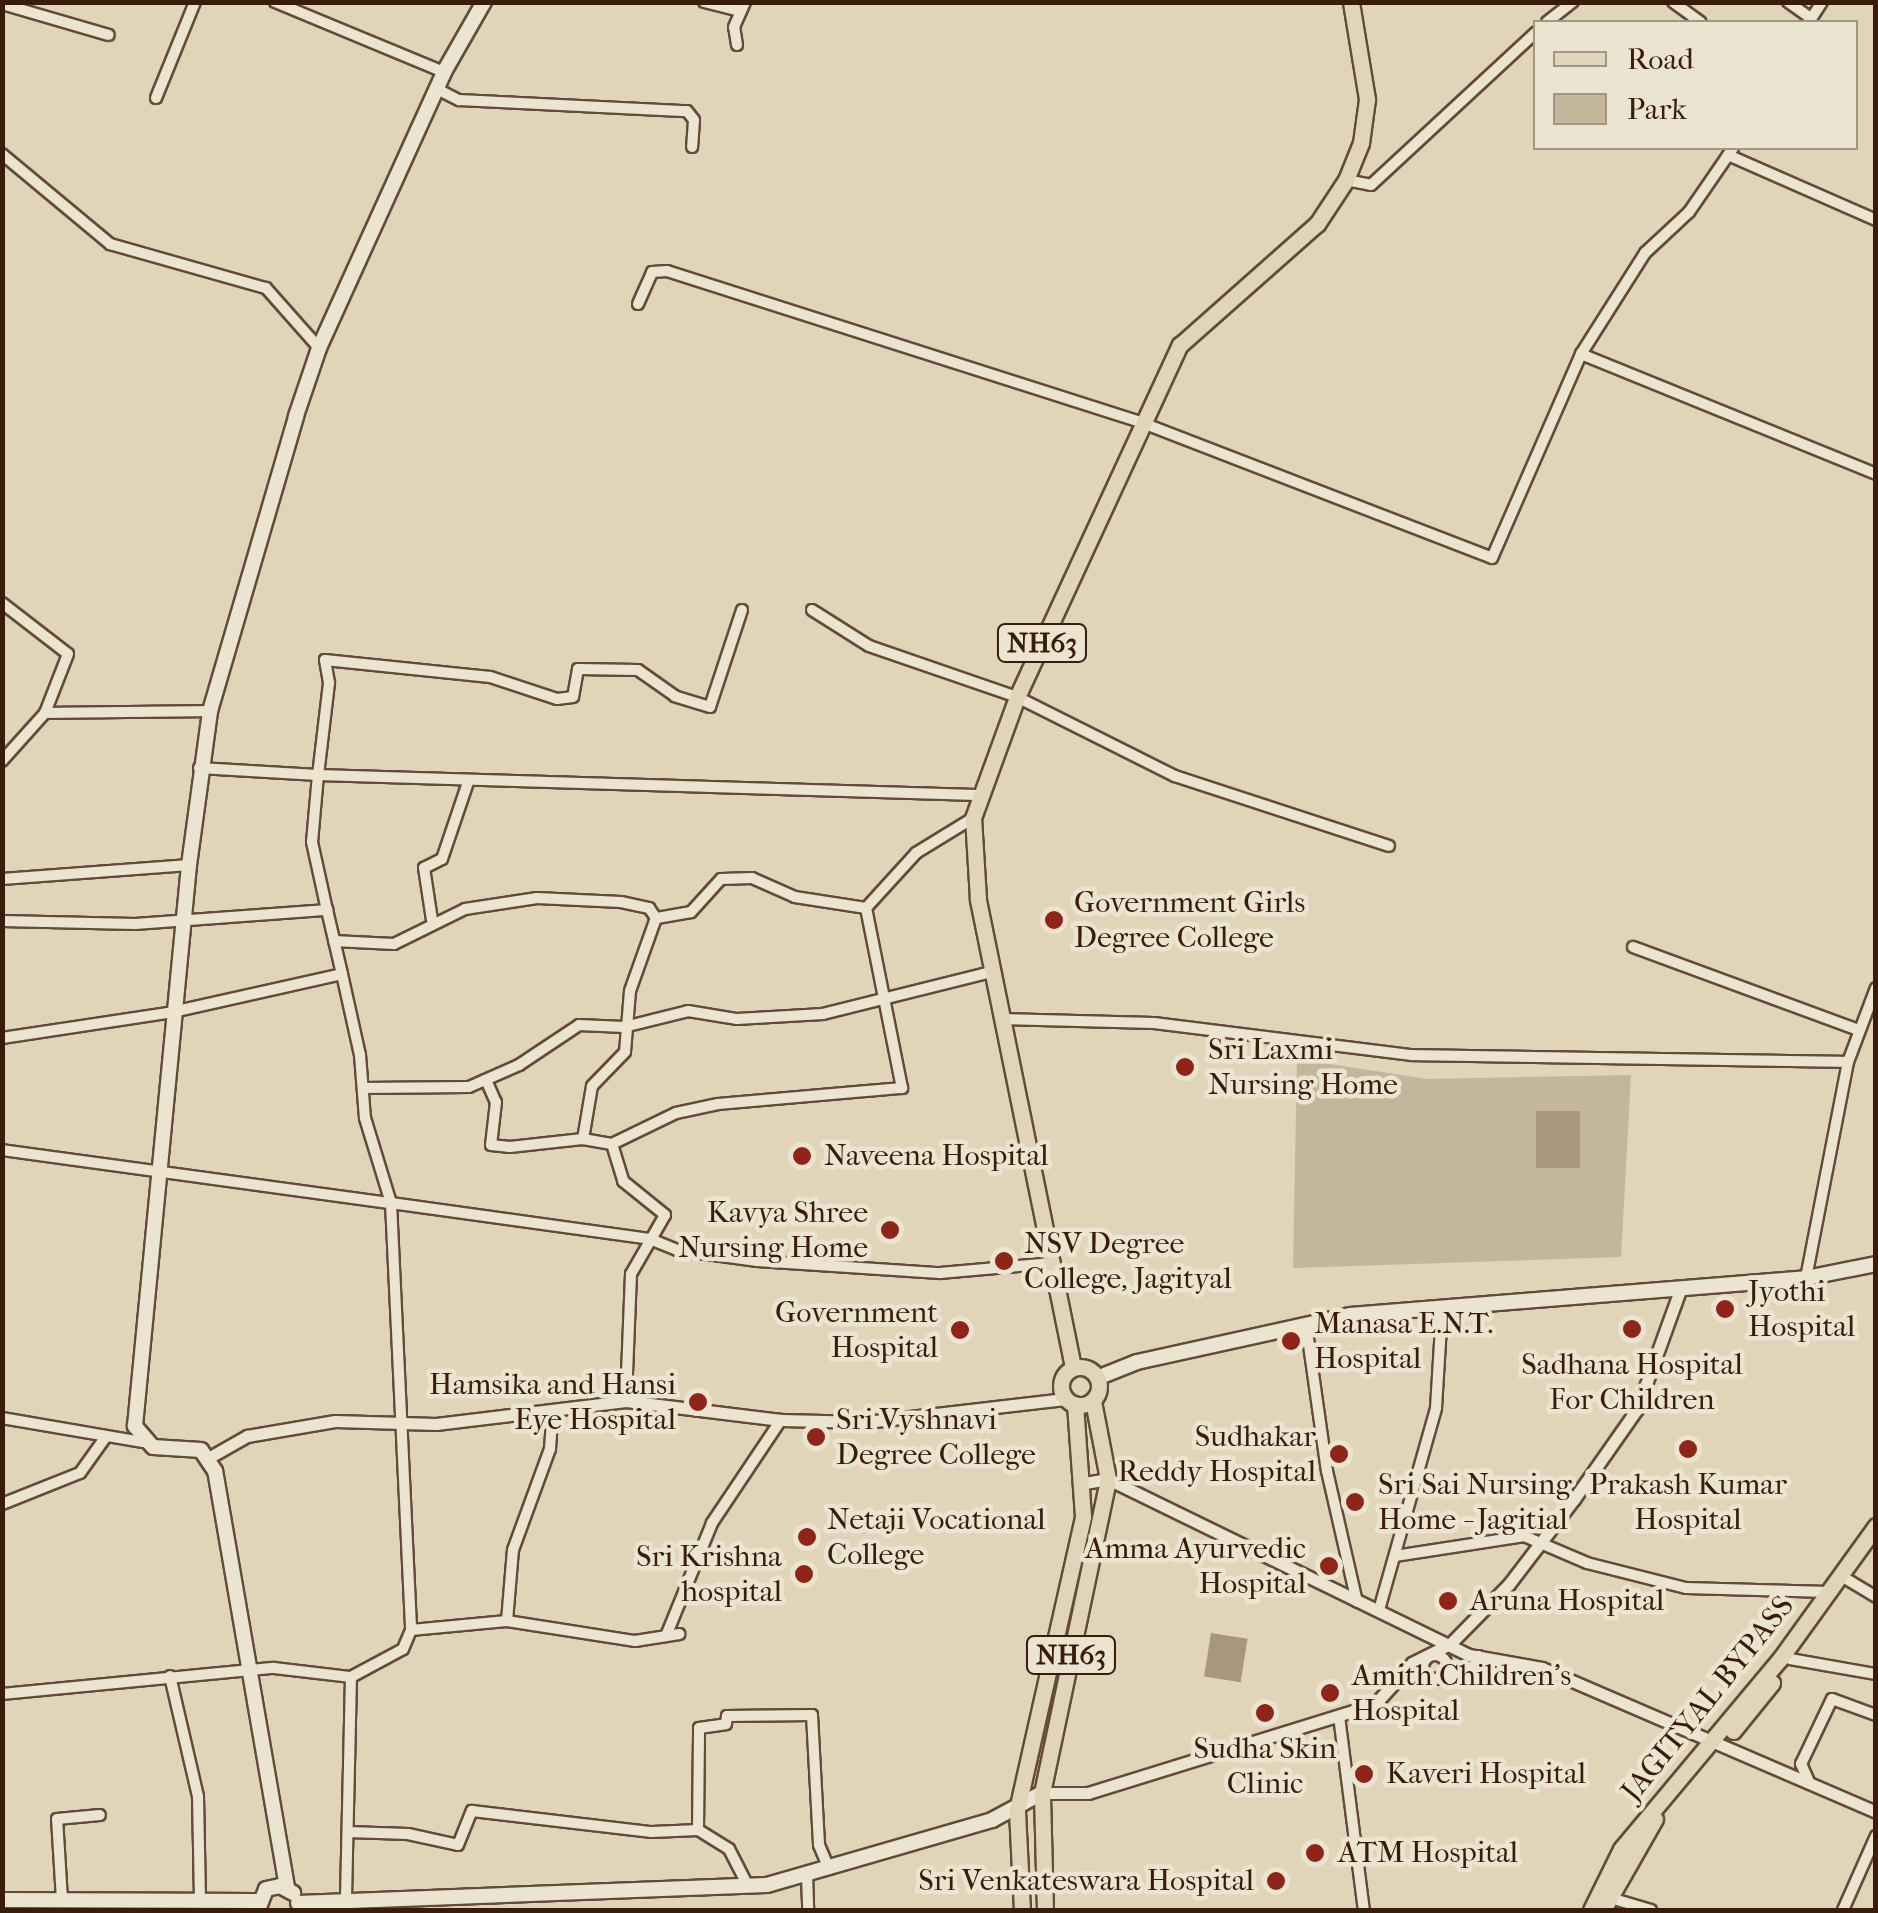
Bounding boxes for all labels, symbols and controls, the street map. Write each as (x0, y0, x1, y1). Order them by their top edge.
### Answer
legend (1533, 20, 1858, 150)
text: Road (1627, 42, 1694, 77)
text: Park (1627, 92, 1687, 127)
road number: NH63 (994, 620, 1090, 666)
place label: Government Girls Degree College (1074, 885, 1305, 956)
marker: Government Girls Degree College (1043, 909, 1065, 931)
place label: Sri Laxmi Nursing Home (1208, 1032, 1398, 1102)
marker: Sri Laxmi Nursing Home (1172, 1054, 1198, 1080)
place label: Naveena Hospital (824, 1138, 1049, 1174)
marker: Naveena Hospital (789, 1143, 815, 1169)
place label: Kavya Shree Nursing Home (678, 1195, 868, 1266)
marker: Kavya Shree Nursing Home (877, 1217, 903, 1243)
place label: NSV Degree College, Jagityal (1024, 1226, 1232, 1296)
marker: NSV Degree College, Jagityal (993, 1250, 1015, 1272)
place label: Jyothi Hospital (1748, 1274, 1855, 1344)
place label: Government Hospital (775, 1295, 938, 1366)
marker: Jyothi Hospital (1712, 1296, 1738, 1322)
place label: Manasa E.N.T. Hospital (1314, 1306, 1493, 1376)
marker: Sadhana Hospital For Children (1619, 1316, 1645, 1342)
marker: Government Hospital (947, 1317, 973, 1343)
marker: Manasa E.N.T. Hospital (1278, 1328, 1304, 1354)
place label: Sadhana Hospital For Children (1521, 1347, 1743, 1418)
place label: Hamsika and Hansi Eye Hospital (429, 1367, 676, 1438)
marker: Hamsika and Hansi Eye Hospital (685, 1389, 711, 1415)
place label: Sri Vyshnavi Degree College (836, 1402, 1036, 1472)
place label: Sudhakar Reddy Hospital (1118, 1419, 1316, 1490)
marker: Sri Vyshnavi Degree College (805, 1426, 827, 1448)
marker: Prakash Kumar Hospital (1675, 1436, 1701, 1462)
marker: Sudhakar Reddy Hospital (1326, 1441, 1352, 1467)
place label: Sri Sai Nursing Home - Jagitial (1378, 1467, 1572, 1538)
place label: Prakash Kumar Hospital (1589, 1467, 1787, 1538)
marker: Sri Sai Nursing Home - Jagitial (1342, 1489, 1368, 1515)
place label: Netaji Vocational College (827, 1502, 1046, 1572)
marker: Netaji Vocational College (796, 1526, 818, 1548)
place label: Amma Ayurvedic Hospital (1085, 1531, 1306, 1602)
place label: Sri Krishna hospital (636, 1539, 782, 1610)
marker: Amma Ayurvedic Hospital (1316, 1553, 1342, 1579)
marker: Sri Krishna hospital (791, 1561, 817, 1587)
place label: Aruna Hospital (1470, 1583, 1664, 1619)
marker: Aruna Hospital (1435, 1588, 1461, 1614)
street label: JAGITYAL BYPASS (1614, 1589, 1802, 1809)
road number: NH63 (1024, 1632, 1118, 1678)
place label: Amith Children's Hospital (1352, 1658, 1571, 1728)
marker: Amith Children's Hospital (1317, 1680, 1343, 1706)
marker: Sudha Skin Clinic (1252, 1700, 1278, 1726)
place label: Sudha Skin Clinic (1194, 1731, 1336, 1802)
place label: Kaveri Hospital (1386, 1756, 1586, 1792)
marker: Kaveri Hospital (1351, 1761, 1377, 1787)
place label: ATM Hospital (1338, 1835, 1518, 1871)
marker: ATM Hospital (1302, 1840, 1328, 1866)
place label: Sri Venkateswara Hospital (918, 1863, 1254, 1899)
marker: Sri Venkateswara Hospital (1263, 1868, 1289, 1894)

